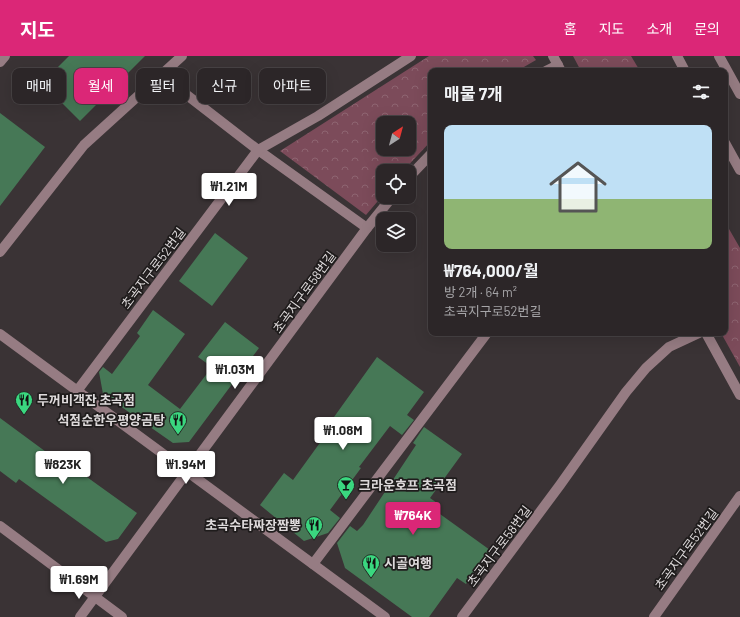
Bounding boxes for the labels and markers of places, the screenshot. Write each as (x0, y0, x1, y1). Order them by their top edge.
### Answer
pin: ₩1.21M (196, 173, 262, 207)
pin: ₩1.03M (202, 356, 268, 390)
restaurant icon: 두꺼비객잔 초곡점 (14, 390, 34, 415)
place label: 두꺼비객잔 초곡점 (37, 392, 135, 408)
restaurant icon: 석점순한우평양곰탕 (168, 410, 188, 435)
place label: 석점순한우평양곰탕 (57, 412, 165, 428)
pin: ₩1.08M (310, 417, 376, 451)
pin: ₩823K (35, 451, 91, 485)
pin: ₩1.94M (153, 451, 219, 485)
bar icon: 크라운호프 초곡점 (336, 475, 356, 500)
place label: 크라운호프 초곡점 (359, 477, 457, 493)
pin: ₩764K (385, 502, 441, 536)
restaurant icon: 초곡수타짜장짬뽕 (304, 515, 324, 540)
place label: 초곡수타짜장짬뽕 (205, 517, 301, 533)
restaurant icon: 시골여행 (361, 553, 381, 578)
place label: 시골여행 (384, 555, 432, 571)
pin: ₩1.69M (46, 566, 112, 600)

